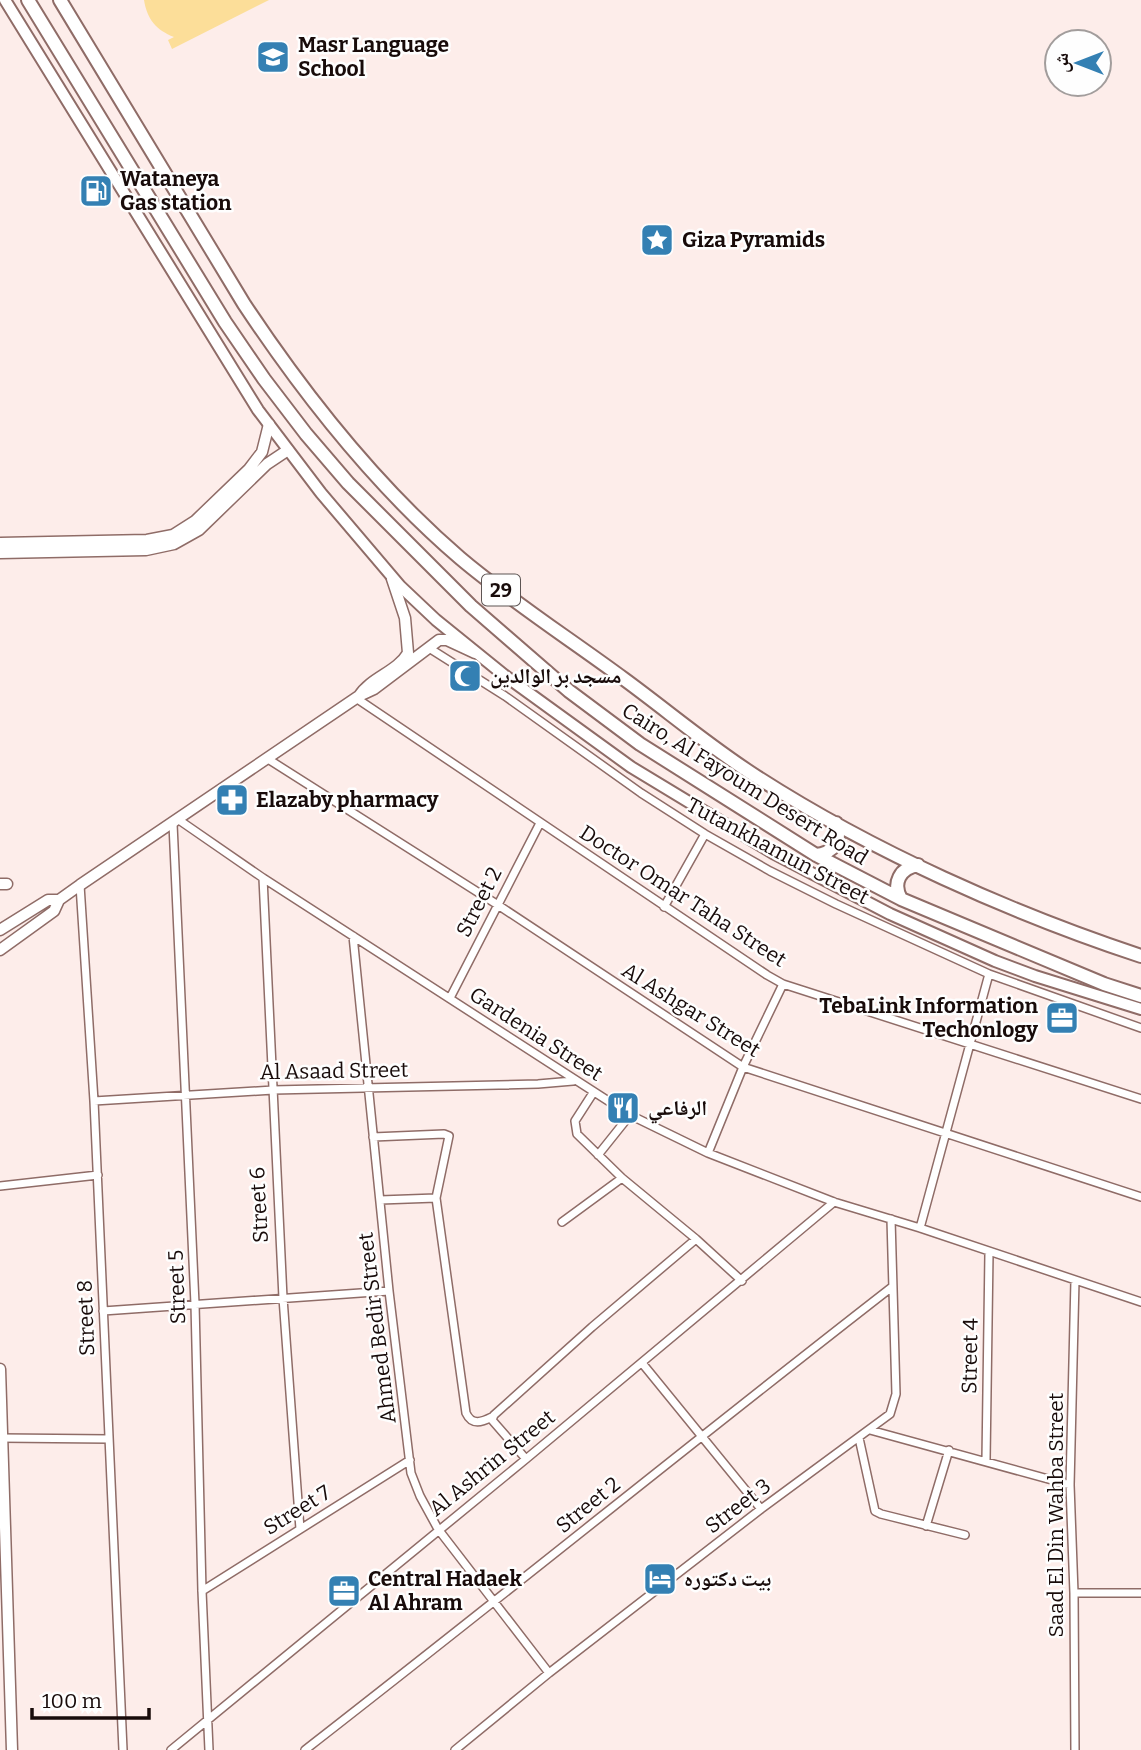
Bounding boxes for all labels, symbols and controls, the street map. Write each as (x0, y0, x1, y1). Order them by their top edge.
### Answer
north arrow (1043, 28, 1113, 98)
place label: Masr Language School (298, 32, 449, 82)
school or university icon: Masr Language School (254, 38, 292, 76)
text: ش (1050, 53, 1073, 73)
place label: Wataneya Gas station (120, 166, 232, 216)
fuel station icon: Wataneya Gas station (77, 172, 115, 210)
place icon: Giza Pyramids (638, 221, 676, 259)
place label: Giza Pyramids (682, 227, 825, 253)
road number: 29 (482, 575, 520, 606)
mosque icon: مسجد بر الوالدين (446, 657, 484, 695)
place label: مسجد بر الوالدين (490, 663, 621, 689)
street label: Cairo, Al Fayoum Desert Road (617, 697, 873, 871)
pharmacy icon: Elazaby pharmacy (213, 781, 251, 819)
place label: Elazaby pharmacy (256, 787, 439, 813)
street label: Tutankhamun Street (682, 792, 874, 910)
street label: Doctor Omar Taha Street (575, 819, 792, 973)
street label: Street 2 (450, 863, 508, 941)
street label: Al Ashgar Street (617, 957, 765, 1063)
street label: Gardenia Street (464, 981, 608, 1087)
place label: TebaLink Information Techonlogy (819, 993, 1038, 1043)
office icon: TebaLink Information Techonlogy (1043, 999, 1081, 1037)
street label: Al Asaad Street (260, 1057, 409, 1085)
restaurant icon: الرفاعي (604, 1089, 642, 1127)
place label: الرفاعي (648, 1095, 707, 1124)
street label: Street 6 (244, 1166, 274, 1244)
street label: Ahmed Bedir Street (352, 1231, 402, 1425)
street label: Street 5 (163, 1249, 191, 1325)
street label: Street 8 (72, 1280, 100, 1356)
street label: Street 4 (956, 1318, 984, 1394)
street label: Saad El Din Wahba Street (1043, 1392, 1069, 1637)
street label: Al Ashrin Street (424, 1404, 561, 1522)
street label: Street 2 (551, 1471, 625, 1539)
street label: Street 3 (700, 1473, 776, 1539)
street label: Street 7 (259, 1479, 336, 1541)
hotel icon: بيت دكتوره (641, 1560, 679, 1598)
place label: Central Hadaek Al Ahram (368, 1566, 522, 1616)
place label: بيت دكتوره (684, 1566, 771, 1592)
office icon: Central Hadaek Al Ahram (325, 1572, 363, 1610)
scale bar (32, 1676, 149, 1720)
text: 100 m (42, 1688, 102, 1714)

